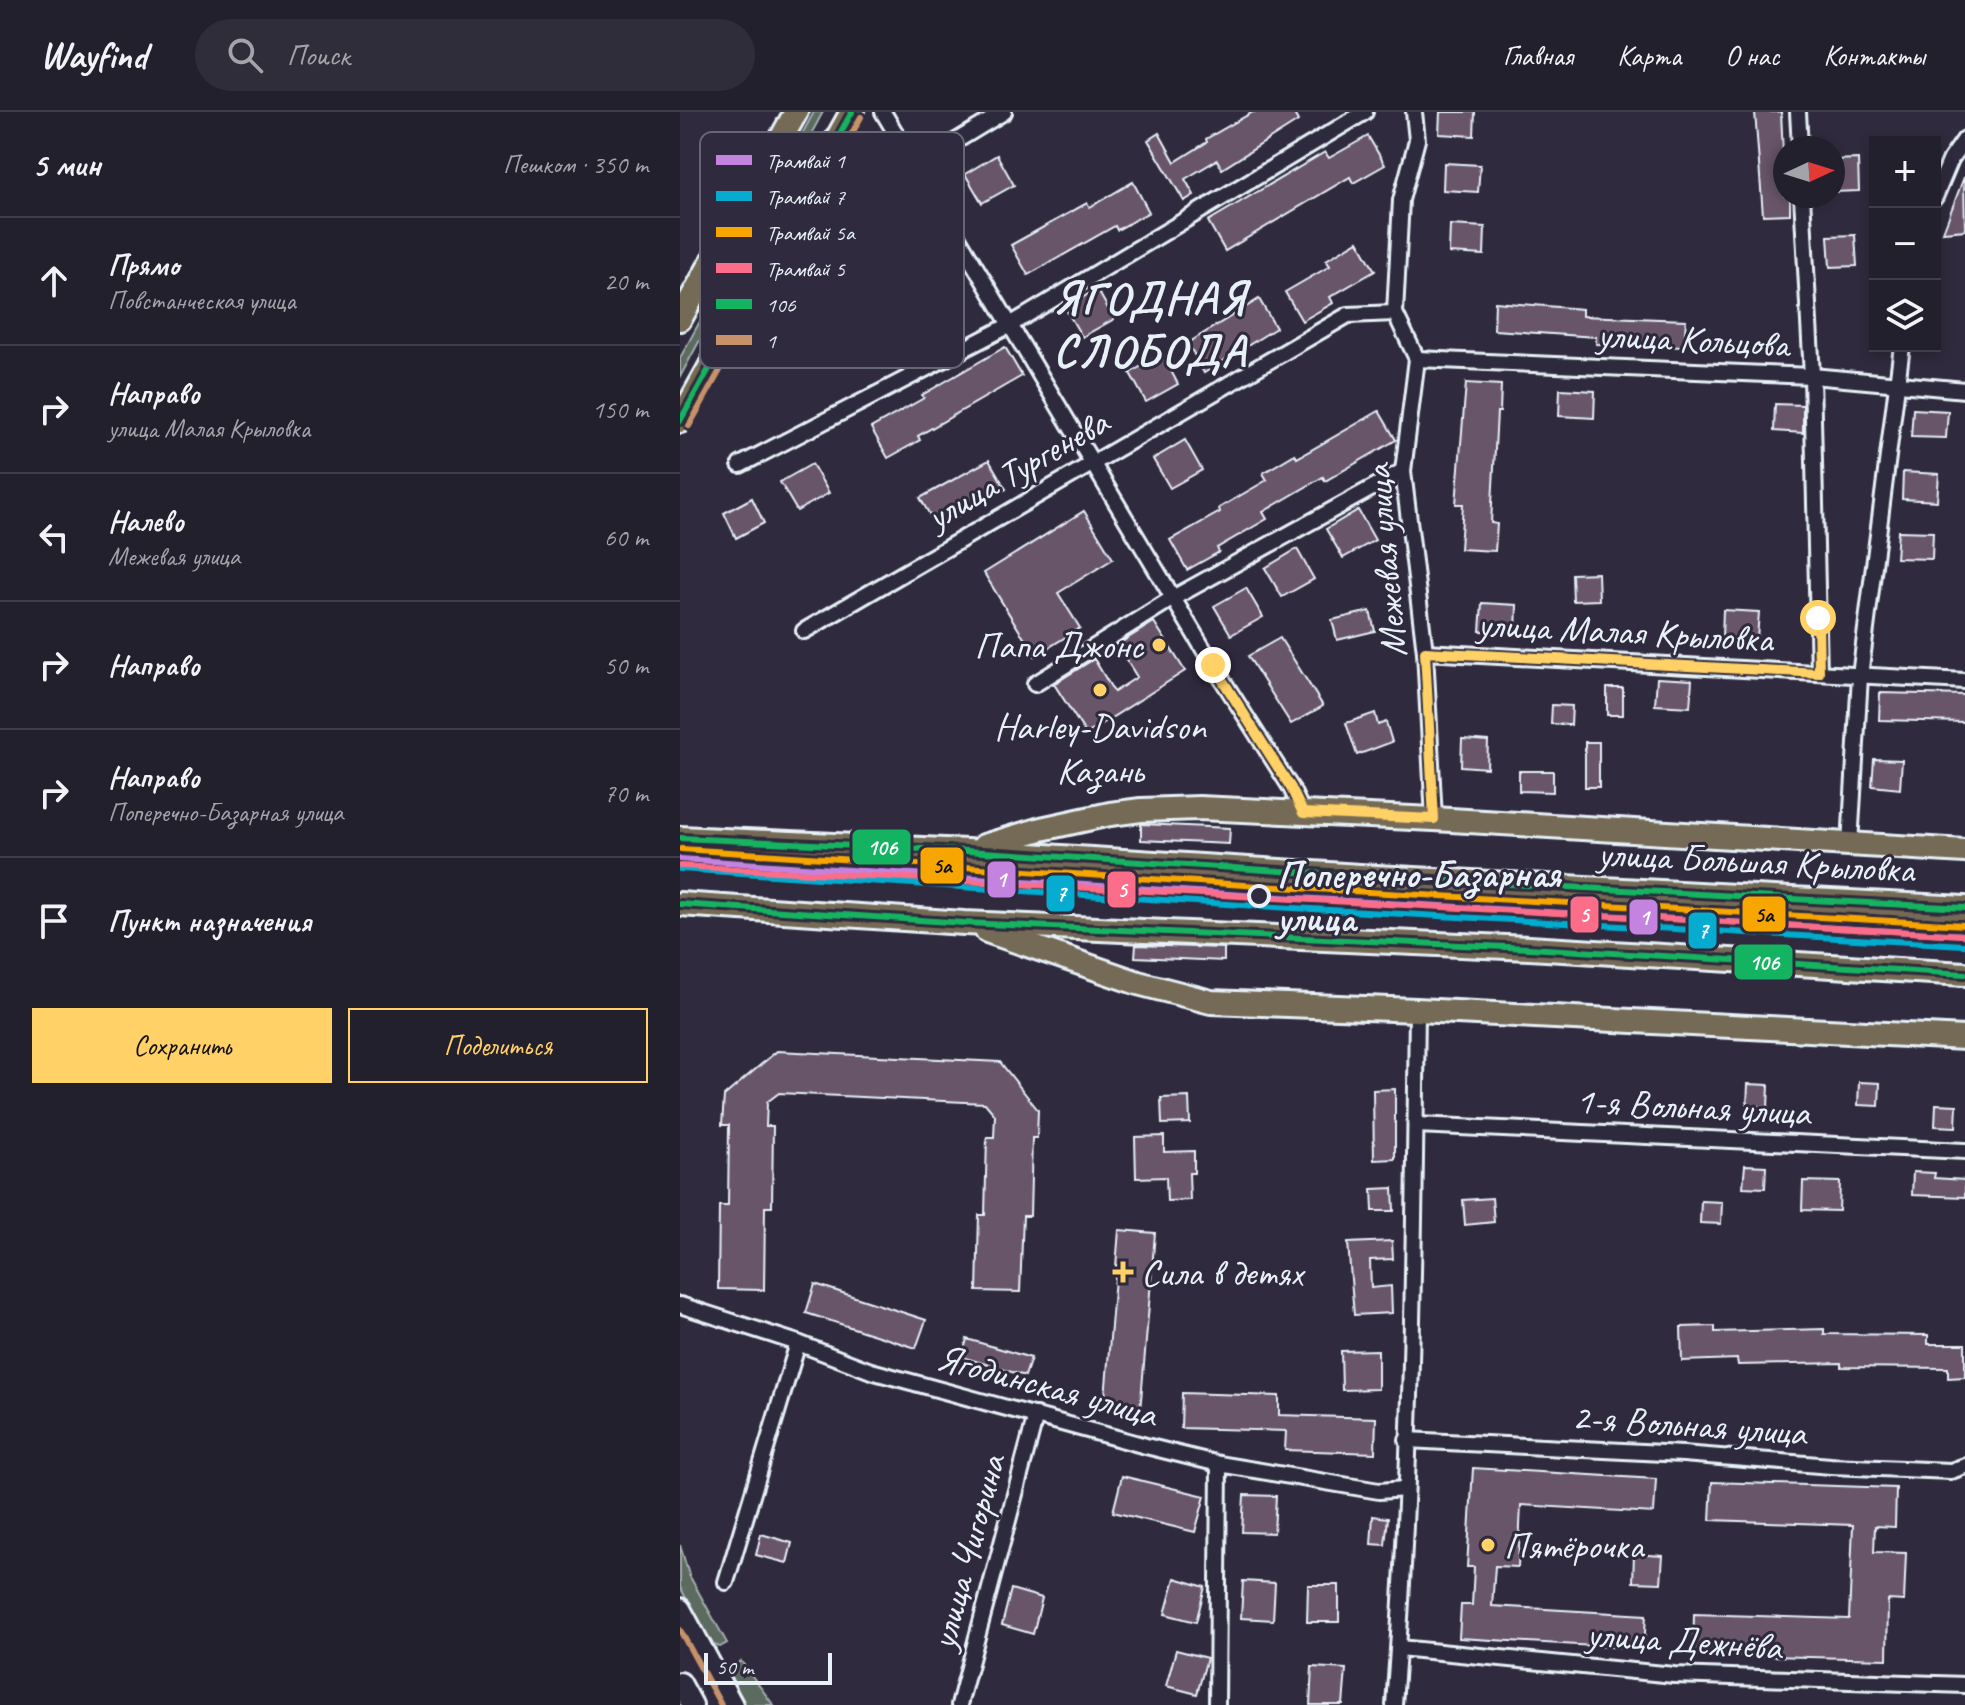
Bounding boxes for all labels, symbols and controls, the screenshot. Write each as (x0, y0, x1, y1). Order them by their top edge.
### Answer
search box (195, 19, 755, 91)
text: Wayfind (40, 32, 147, 79)
icon: search (223, 33, 267, 77)
text: Поиск (287, 36, 350, 74)
text: Главная (1503, 38, 1573, 73)
text: Карта (1617, 38, 1681, 73)
text: О нас (1725, 38, 1779, 73)
text: Контакты (1823, 38, 1925, 73)
legend (700, 132, 964, 368)
north arrow (1773, 136, 1845, 208)
map controls (1869, 136, 1941, 352)
button: + (1869, 136, 1941, 208)
text: 5 мин (32, 143, 101, 186)
text: Трамвай 1 (766, 147, 846, 175)
text: Пешком · 350 m (503, 148, 648, 181)
text: Трамвай 7 (766, 183, 846, 211)
button: − (1869, 208, 1941, 280)
text: Трамвай 5а (766, 219, 856, 247)
text: Прямо (108, 246, 179, 284)
text: Трамвай 5 (766, 255, 846, 283)
icon: ahead (32, 259, 76, 303)
text: 20 m (604, 265, 648, 298)
district label: ЯГОДНАЯ СЛОБОДА (1052, 269, 1251, 380)
button: layers (1869, 280, 1941, 352)
text: Повстанческая улица (108, 284, 296, 317)
text: 106 (766, 291, 797, 319)
street label: улица Кольцова (1594, 311, 1793, 368)
text: 1 (766, 327, 777, 355)
text: Направо (108, 374, 200, 412)
icon: right (32, 387, 76, 431)
text: 150 m (592, 393, 648, 426)
street label: улица Тургенева (916, 397, 1119, 541)
text: улица Малая Крыловка (108, 412, 310, 445)
street label: Межевая улица (1353, 460, 1417, 659)
text: Налево (108, 502, 184, 540)
icon: left (32, 515, 76, 559)
text: 60 m (604, 521, 648, 554)
text: Межевая улица (108, 540, 240, 573)
street label: улица Малая Крыловка (1474, 600, 1777, 663)
route start (1800, 600, 1836, 636)
place label: Папа Джонс (975, 622, 1145, 669)
marker: Папа Джонс (1150, 636, 1168, 654)
icon: right (32, 643, 76, 687)
text: Направо (108, 646, 200, 684)
route end (1195, 647, 1231, 683)
text: 50 m (604, 649, 648, 682)
marker: Harley-Davidson Казань (1091, 681, 1109, 699)
place label: Harley-Davidson Казань (994, 703, 1208, 794)
text: Направо (108, 758, 200, 796)
icon: right (32, 771, 76, 815)
text: 70 m (604, 777, 648, 810)
text: Поперечно-Базарная улица (108, 796, 343, 829)
line badge: 106 (851, 828, 912, 866)
street label: улица Большая Крыловка (1595, 830, 1918, 893)
text: 106 (867, 834, 899, 862)
line badge: 5а (919, 846, 965, 885)
place label: Поперечно-Базарная улица (1274, 851, 1563, 942)
text: 5а (932, 852, 954, 880)
line badge: 1 (986, 860, 1017, 899)
text: 1 (996, 866, 1008, 894)
line badge: 5 (1106, 870, 1137, 909)
line badge: 7 (1045, 874, 1076, 913)
text: 5 (1117, 876, 1129, 904)
text: 7 (1056, 880, 1068, 908)
marker: Поперечно-Базарная улица (1248, 885, 1270, 907)
line badge: 5 (1569, 895, 1600, 934)
line badge: 5а (1741, 895, 1787, 933)
line badge: 1 (1628, 898, 1659, 936)
icon: arrive (32, 899, 76, 943)
text: 5 (1579, 901, 1591, 929)
text: 5а (1754, 901, 1776, 929)
text: Пункт назначения (108, 902, 311, 940)
text: 1 (1639, 904, 1651, 932)
line badge: 7 (1687, 911, 1718, 950)
text: 7 (1698, 917, 1710, 945)
line badge: 106 (1733, 943, 1794, 981)
text: 106 (1749, 949, 1781, 977)
button: Сохранить (32, 1008, 332, 1083)
button: Поделиться (348, 1008, 648, 1083)
street label: 1-я Вольная улица (1575, 1077, 1814, 1136)
place label: Сила в детях (1141, 1249, 1306, 1296)
marker: Сила в детях (1112, 1261, 1134, 1283)
street label: Ягодинская улица (932, 1334, 1164, 1438)
street label: 2-я Вольная улица (1570, 1393, 1810, 1456)
street label: улица Чигорина (919, 1448, 1017, 1656)
place label: Пятёрочка (1504, 1522, 1646, 1569)
marker: Пятёрочка (1479, 1536, 1497, 1554)
street label: улица Дежнёва (1583, 1610, 1785, 1671)
scale bar (704, 1649, 832, 1685)
text: 50 m (716, 1653, 753, 1681)

